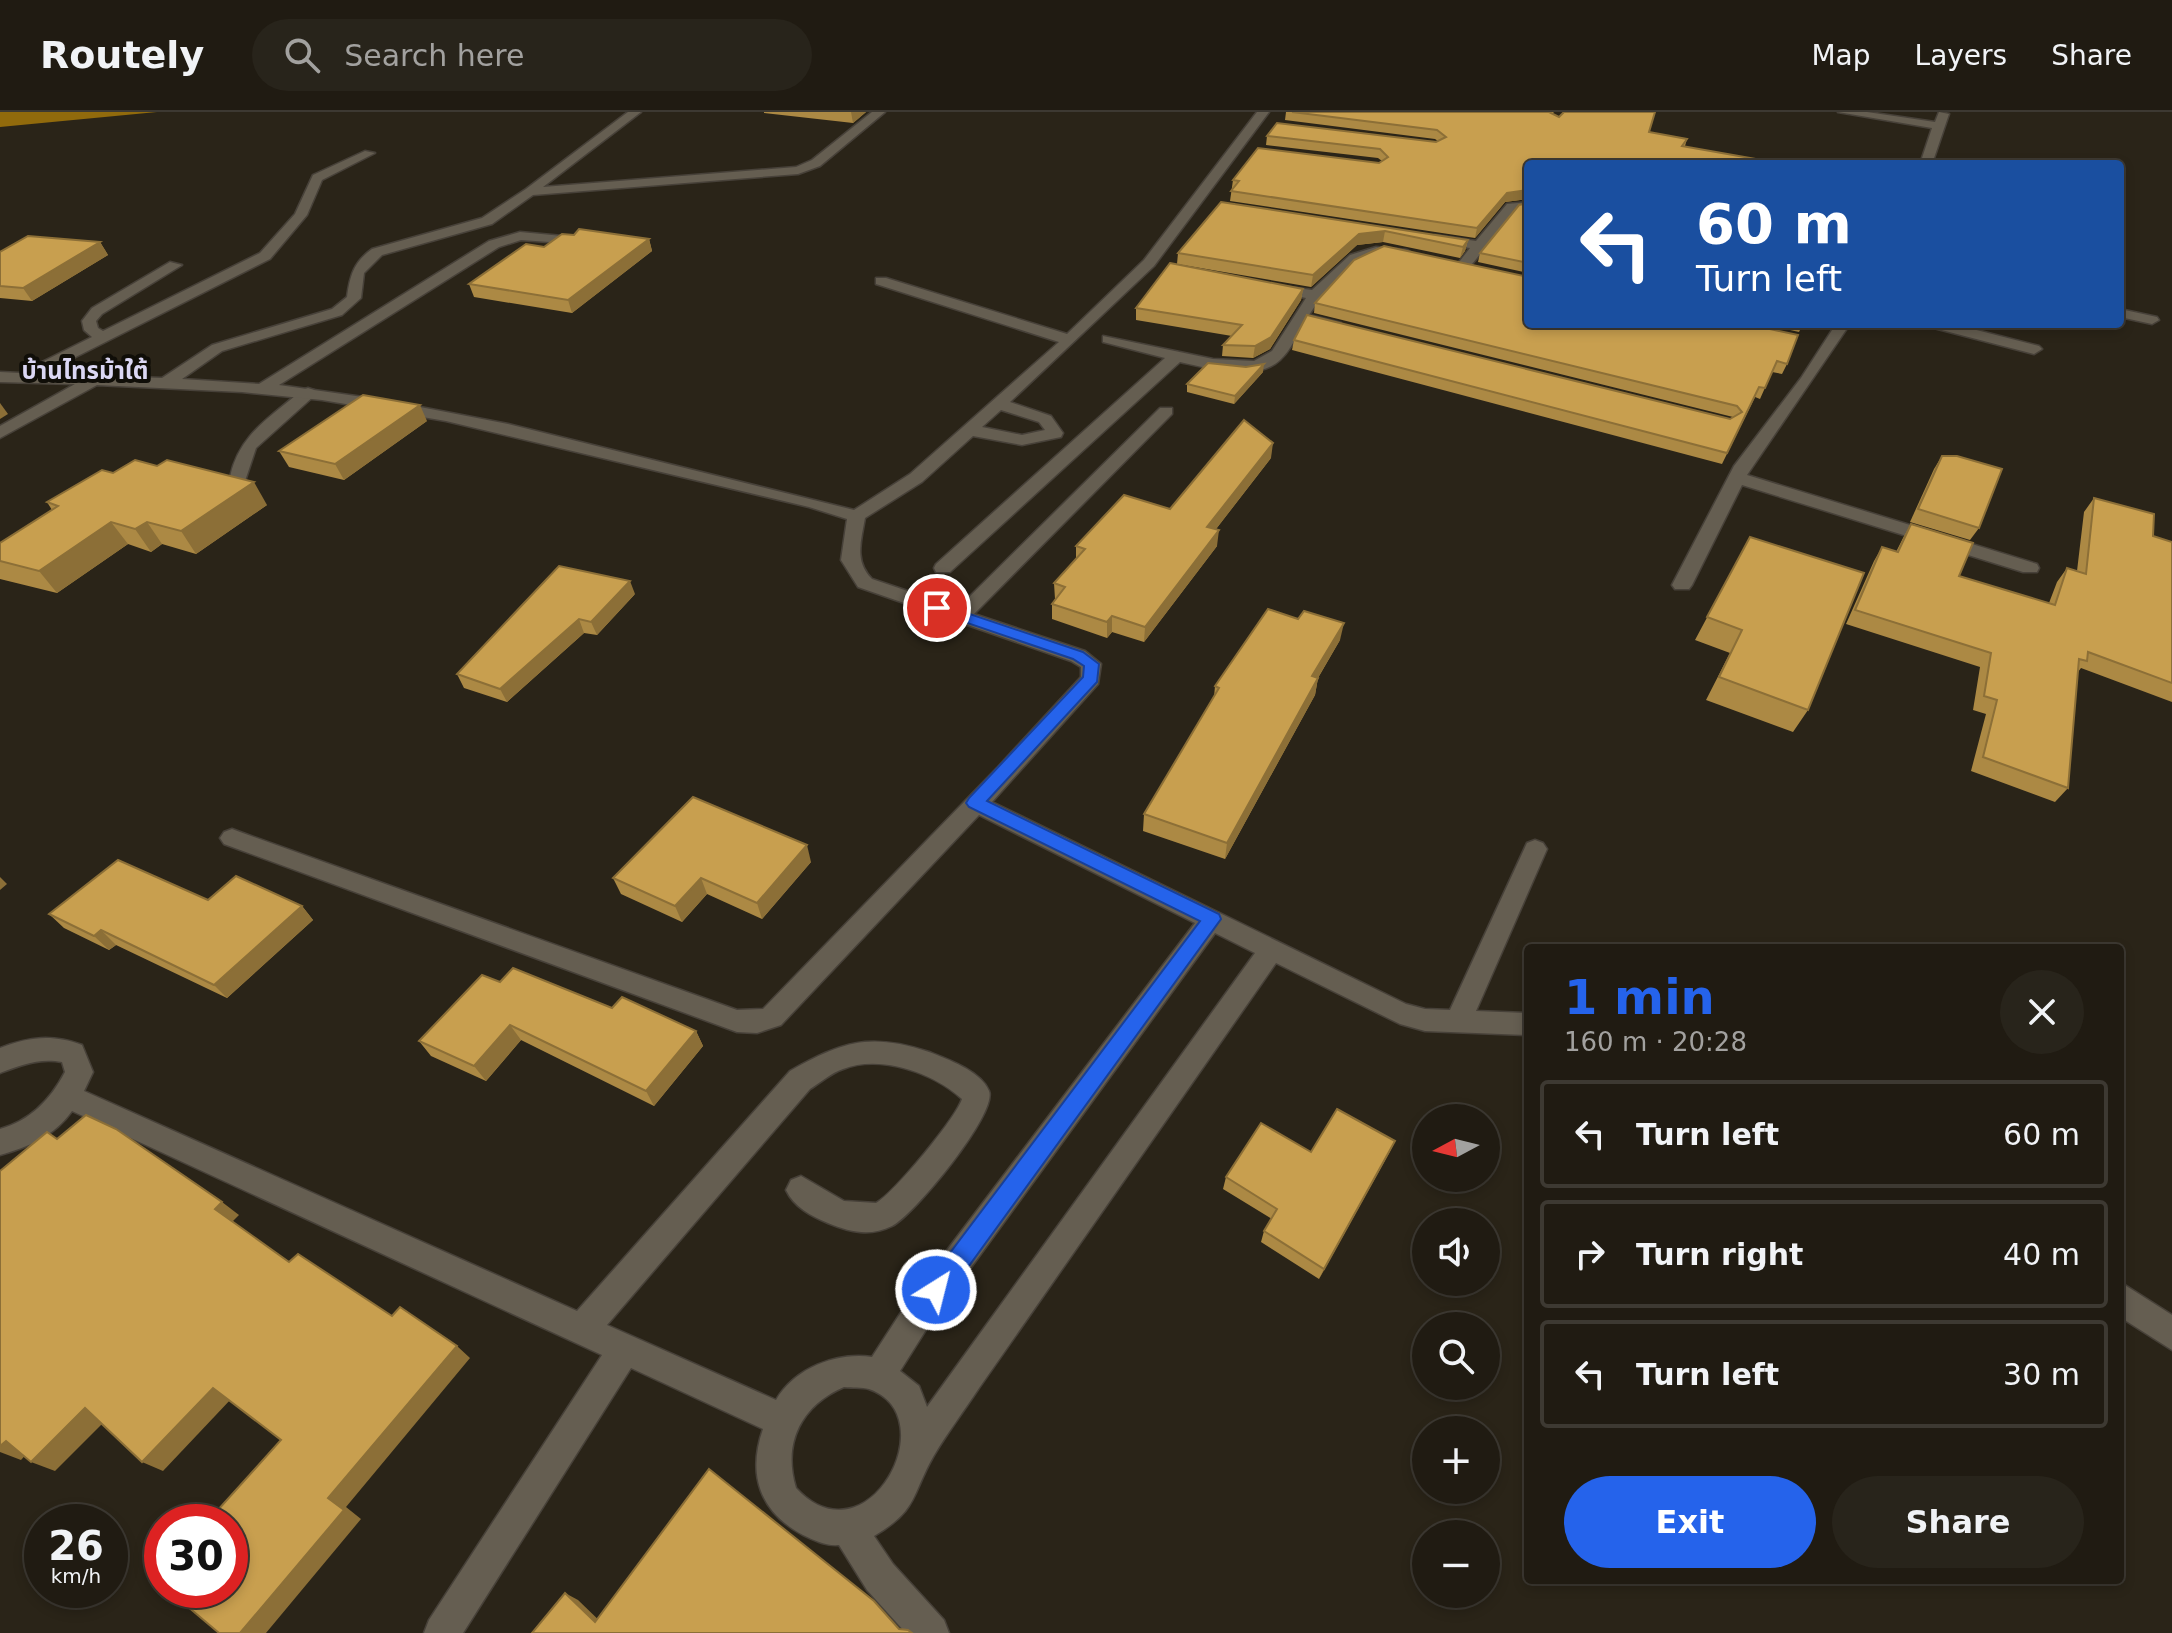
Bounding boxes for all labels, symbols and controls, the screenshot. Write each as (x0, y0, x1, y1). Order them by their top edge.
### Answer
search box (252, 19, 812, 91)
text: Routely (40, 33, 204, 77)
icon: search (280, 33, 324, 77)
text: Search here (344, 38, 524, 73)
text: Map (1811, 39, 1871, 72)
text: Layers (1915, 39, 2007, 72)
text: Share (2051, 39, 2132, 72)
text: 60 m (1696, 191, 1852, 256)
icon: left (1564, 192, 1668, 296)
text: Turn left (1696, 258, 1842, 299)
district label: บ้านไทรม้าใต้ (22, 357, 148, 385)
pin (903, 574, 971, 642)
icon: arrive (915, 586, 959, 630)
text: 1 min (1564, 969, 1715, 1025)
button: close (2000, 970, 2084, 1054)
text: 160 m · 20:28 (1564, 1027, 1747, 1057)
north arrow (1412, 1104, 1500, 1192)
map controls (1412, 1104, 1500, 1608)
icon: left (1568, 1112, 1612, 1156)
text: Turn left (1636, 1117, 1779, 1152)
text: 60 m (2003, 1117, 2080, 1152)
button: sound (1412, 1208, 1500, 1296)
icon: right (1568, 1232, 1612, 1276)
text: Turn right (1636, 1237, 1803, 1272)
text: 40 m (2003, 1237, 2080, 1272)
position arrow (894, 1248, 978, 1332)
button: search (1412, 1312, 1500, 1400)
icon: left (1568, 1352, 1612, 1396)
text: Turn left (1636, 1357, 1779, 1392)
text: 30 m (2003, 1357, 2080, 1392)
button: + (1412, 1416, 1500, 1504)
button: Exit (1564, 1476, 1816, 1568)
button: Share (1832, 1476, 2084, 1568)
speed limit sign: 30 (144, 1504, 248, 1608)
button: − (1412, 1520, 1500, 1608)
text: 26 (48, 1523, 104, 1569)
text: km/h (51, 1564, 101, 1588)

